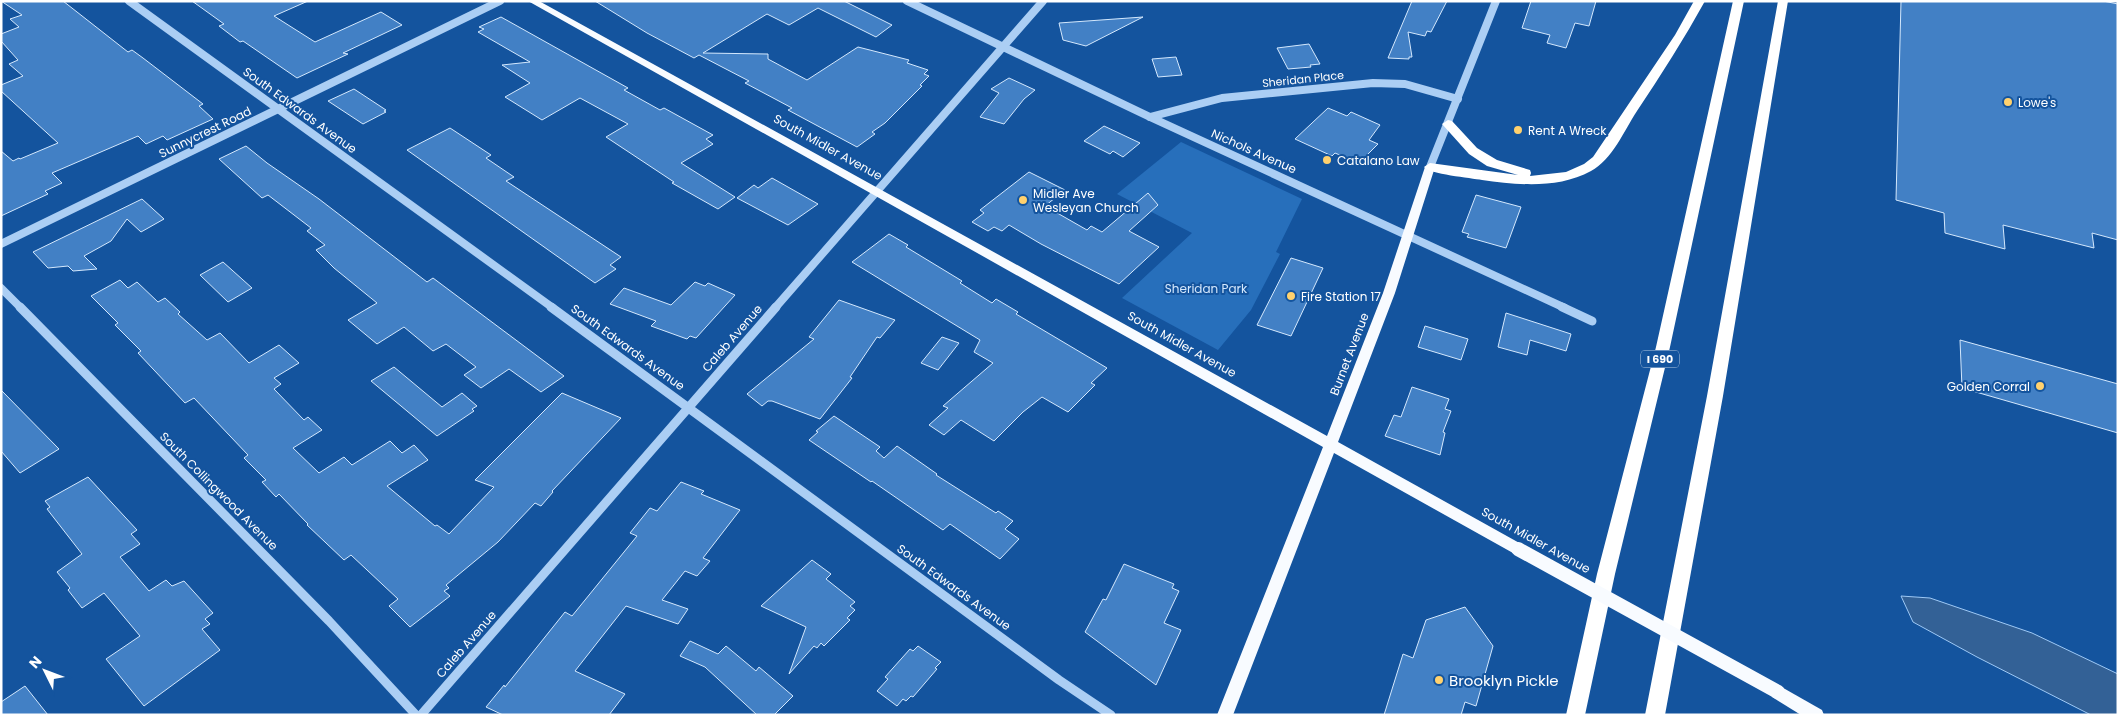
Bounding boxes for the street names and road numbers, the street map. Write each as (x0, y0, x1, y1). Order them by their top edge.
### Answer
street label: South Edwards Avenue (240, 63, 360, 157)
street label: Sheridan Place (1261, 67, 1345, 91)
street label: Sunnycrest Road (156, 102, 254, 162)
street label: South Midler Avenue (770, 110, 886, 184)
street label: Nichols Avenue (1209, 125, 1299, 177)
street label: South Edwards Avenue (568, 300, 688, 394)
street label: Caleb Avenue (698, 301, 766, 375)
street label: South Midler Avenue (1124, 307, 1240, 381)
street label: Burnet Avenue (1325, 310, 1373, 398)
road number: I 690 (1641, 350, 1679, 368)
street label: South Collingwood Avenue (156, 428, 282, 554)
street label: South Midler Avenue (1478, 503, 1594, 577)
street label: South Edwards Avenue (894, 540, 1014, 634)
street label: Caleb Avenue (432, 607, 500, 681)

